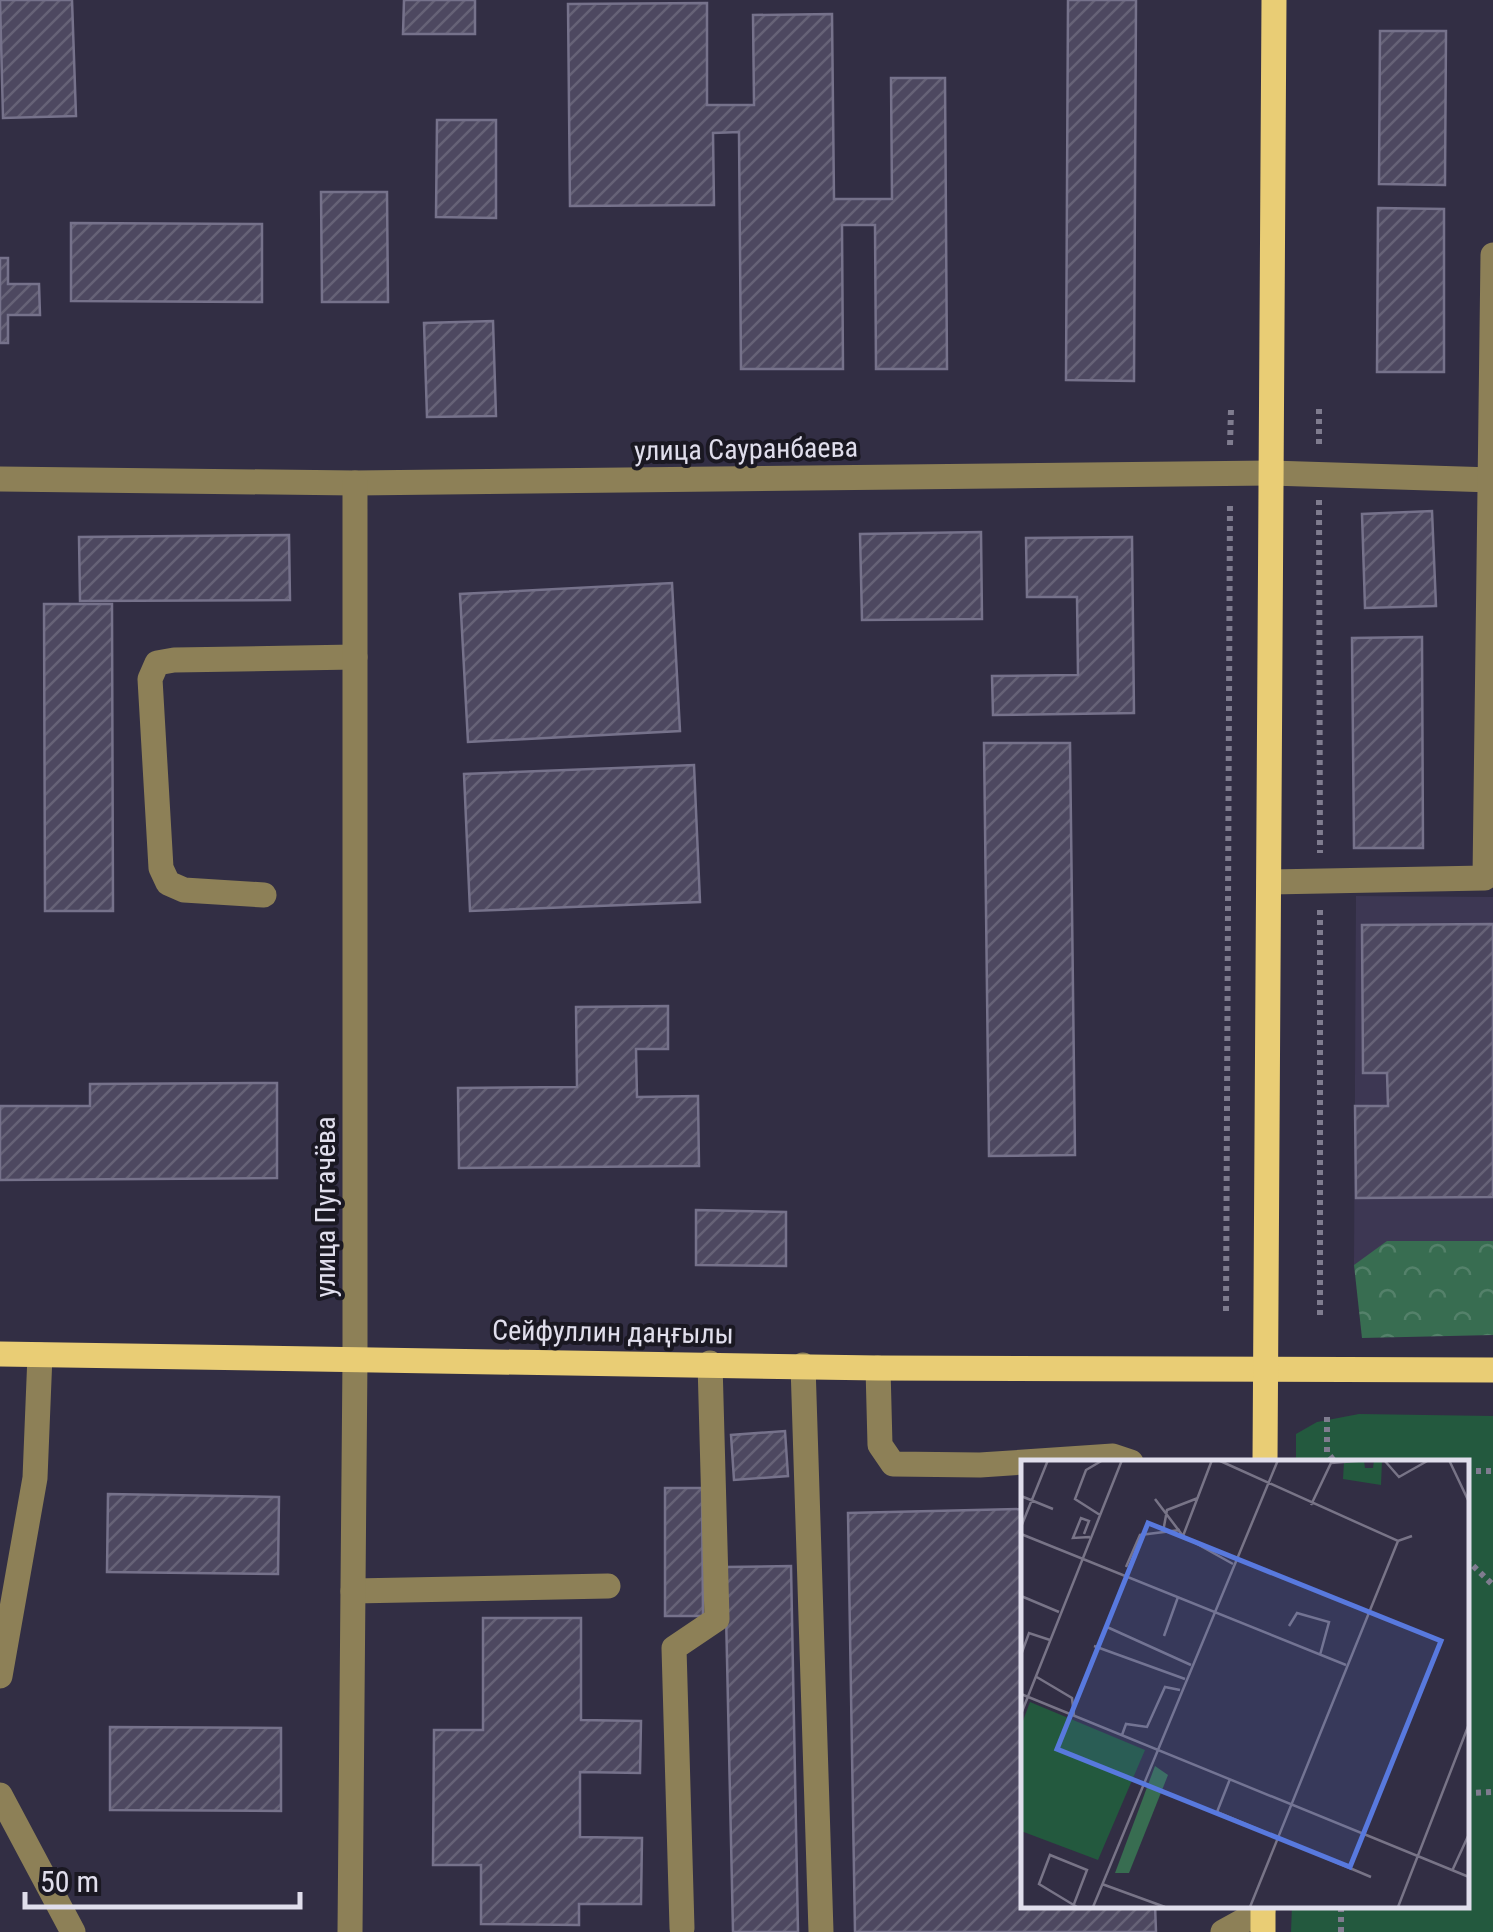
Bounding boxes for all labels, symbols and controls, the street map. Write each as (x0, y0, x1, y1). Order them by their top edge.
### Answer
street label: улица Сауранбаева (634, 431, 858, 467)
street label: улица Пугачёва (309, 1116, 342, 1298)
street label: Сейфуллин даңғылы (492, 1313, 734, 1351)
inset map (1021, 1460, 1468, 1907)
scale bar (25, 1847, 300, 1909)
text: 50 m (40, 1864, 99, 1899)

